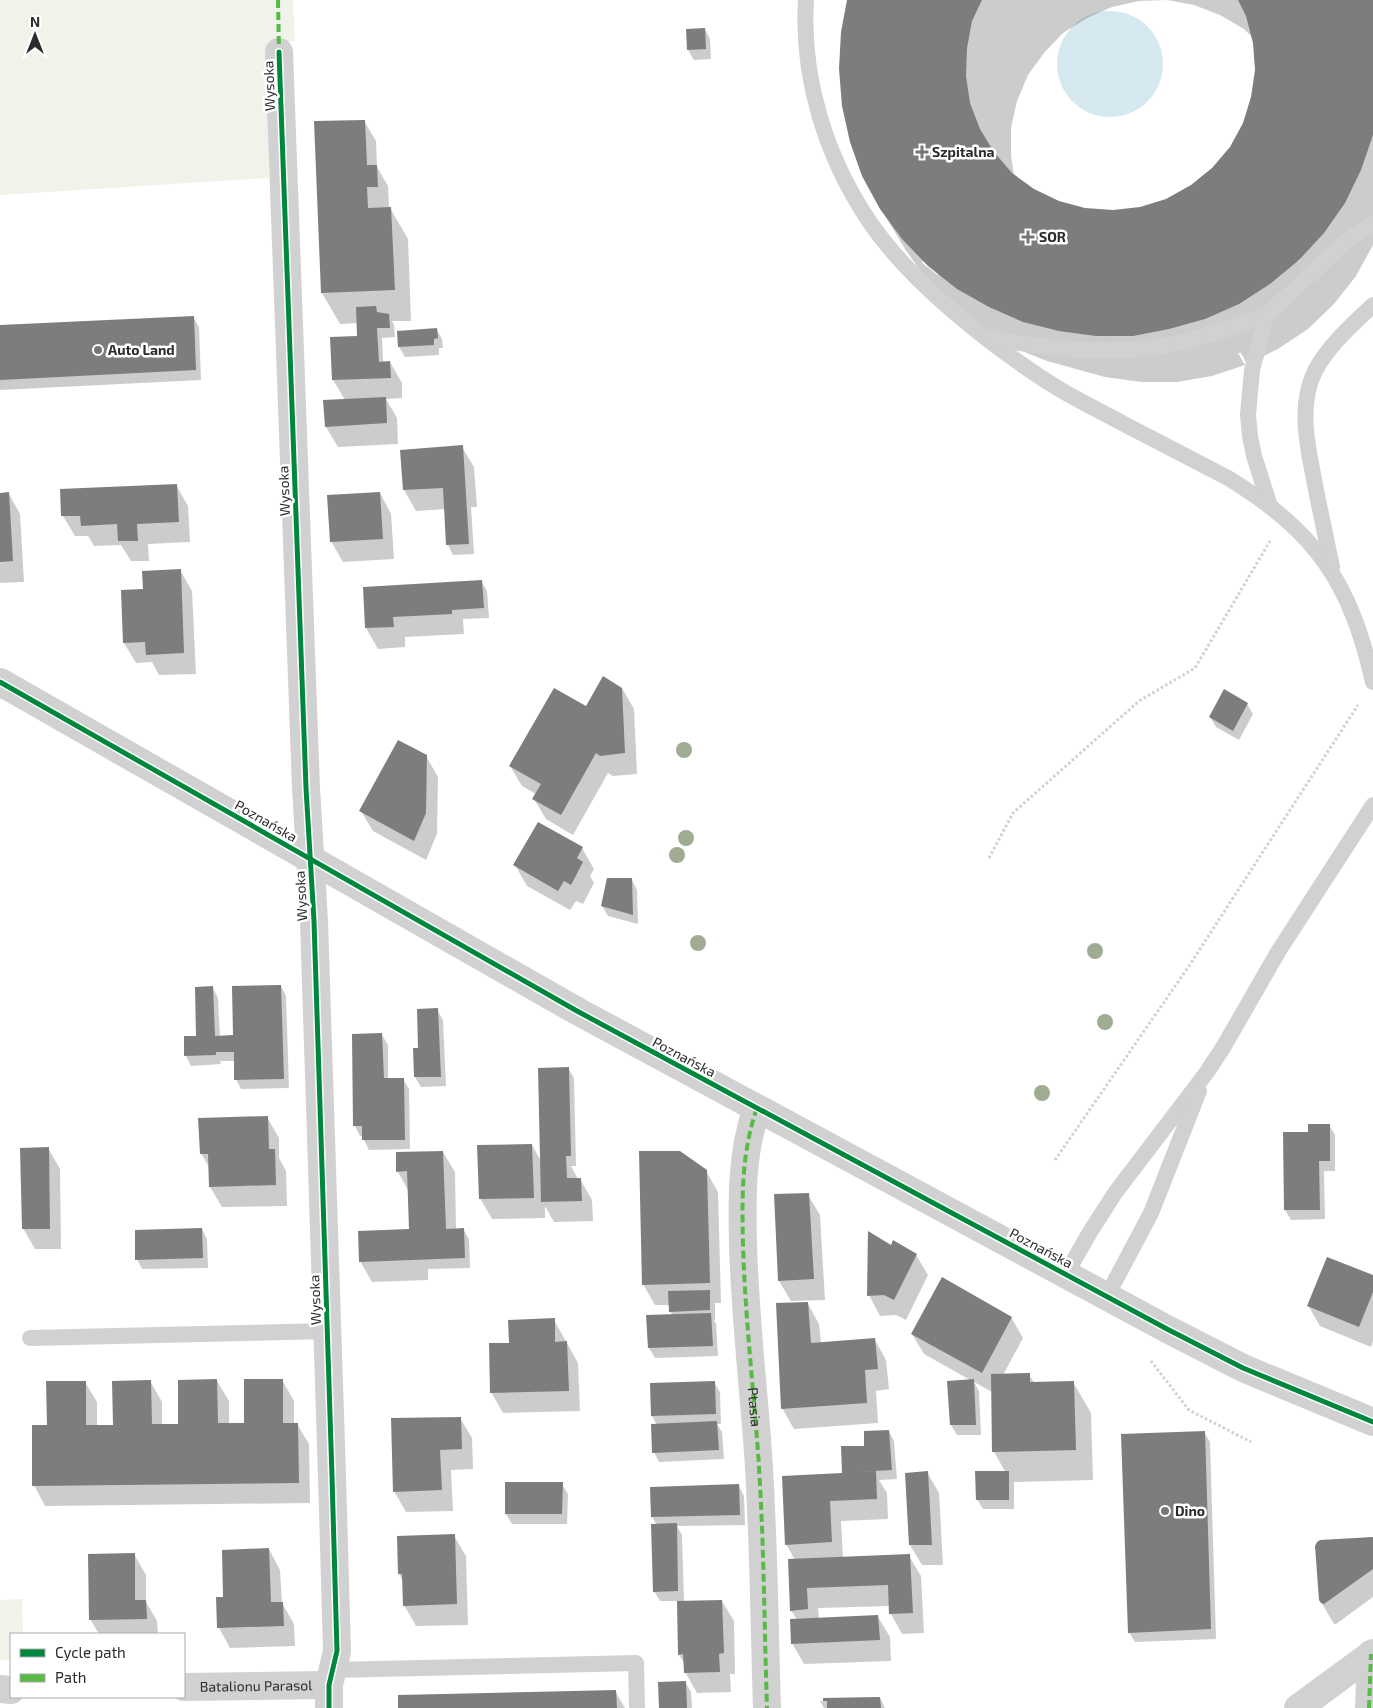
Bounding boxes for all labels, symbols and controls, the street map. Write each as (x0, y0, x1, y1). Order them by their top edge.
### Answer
north arrow (10, 10, 60, 60)
text: N (30, 13, 40, 30)
street label: Wysoka (259, 60, 278, 112)
place label: Szpitalna (932, 143, 995, 160)
marker: Szpitalna (916, 146, 928, 158)
place label: SOR (1039, 228, 1066, 245)
marker: SOR (1021, 230, 1035, 244)
place label: Auto Land (108, 341, 175, 358)
marker: Auto Land (92, 344, 104, 356)
street label: Wysoka (274, 465, 293, 517)
street label: Poznańska (232, 796, 300, 845)
street label: Wysoka (291, 870, 310, 922)
street label: Poznańska (650, 1033, 719, 1080)
street label: Poznańska (1007, 1224, 1076, 1271)
street label: Wysoka (305, 1274, 324, 1326)
street label: Ptasia (745, 1387, 765, 1427)
place label: Dino (1175, 1502, 1205, 1519)
marker: Dino (1159, 1505, 1171, 1517)
legend (10, 1633, 185, 1698)
text: Cycle path (55, 1643, 126, 1661)
text: Path (55, 1668, 86, 1686)
street label: Batalionu Parasol (200, 1676, 313, 1695)

